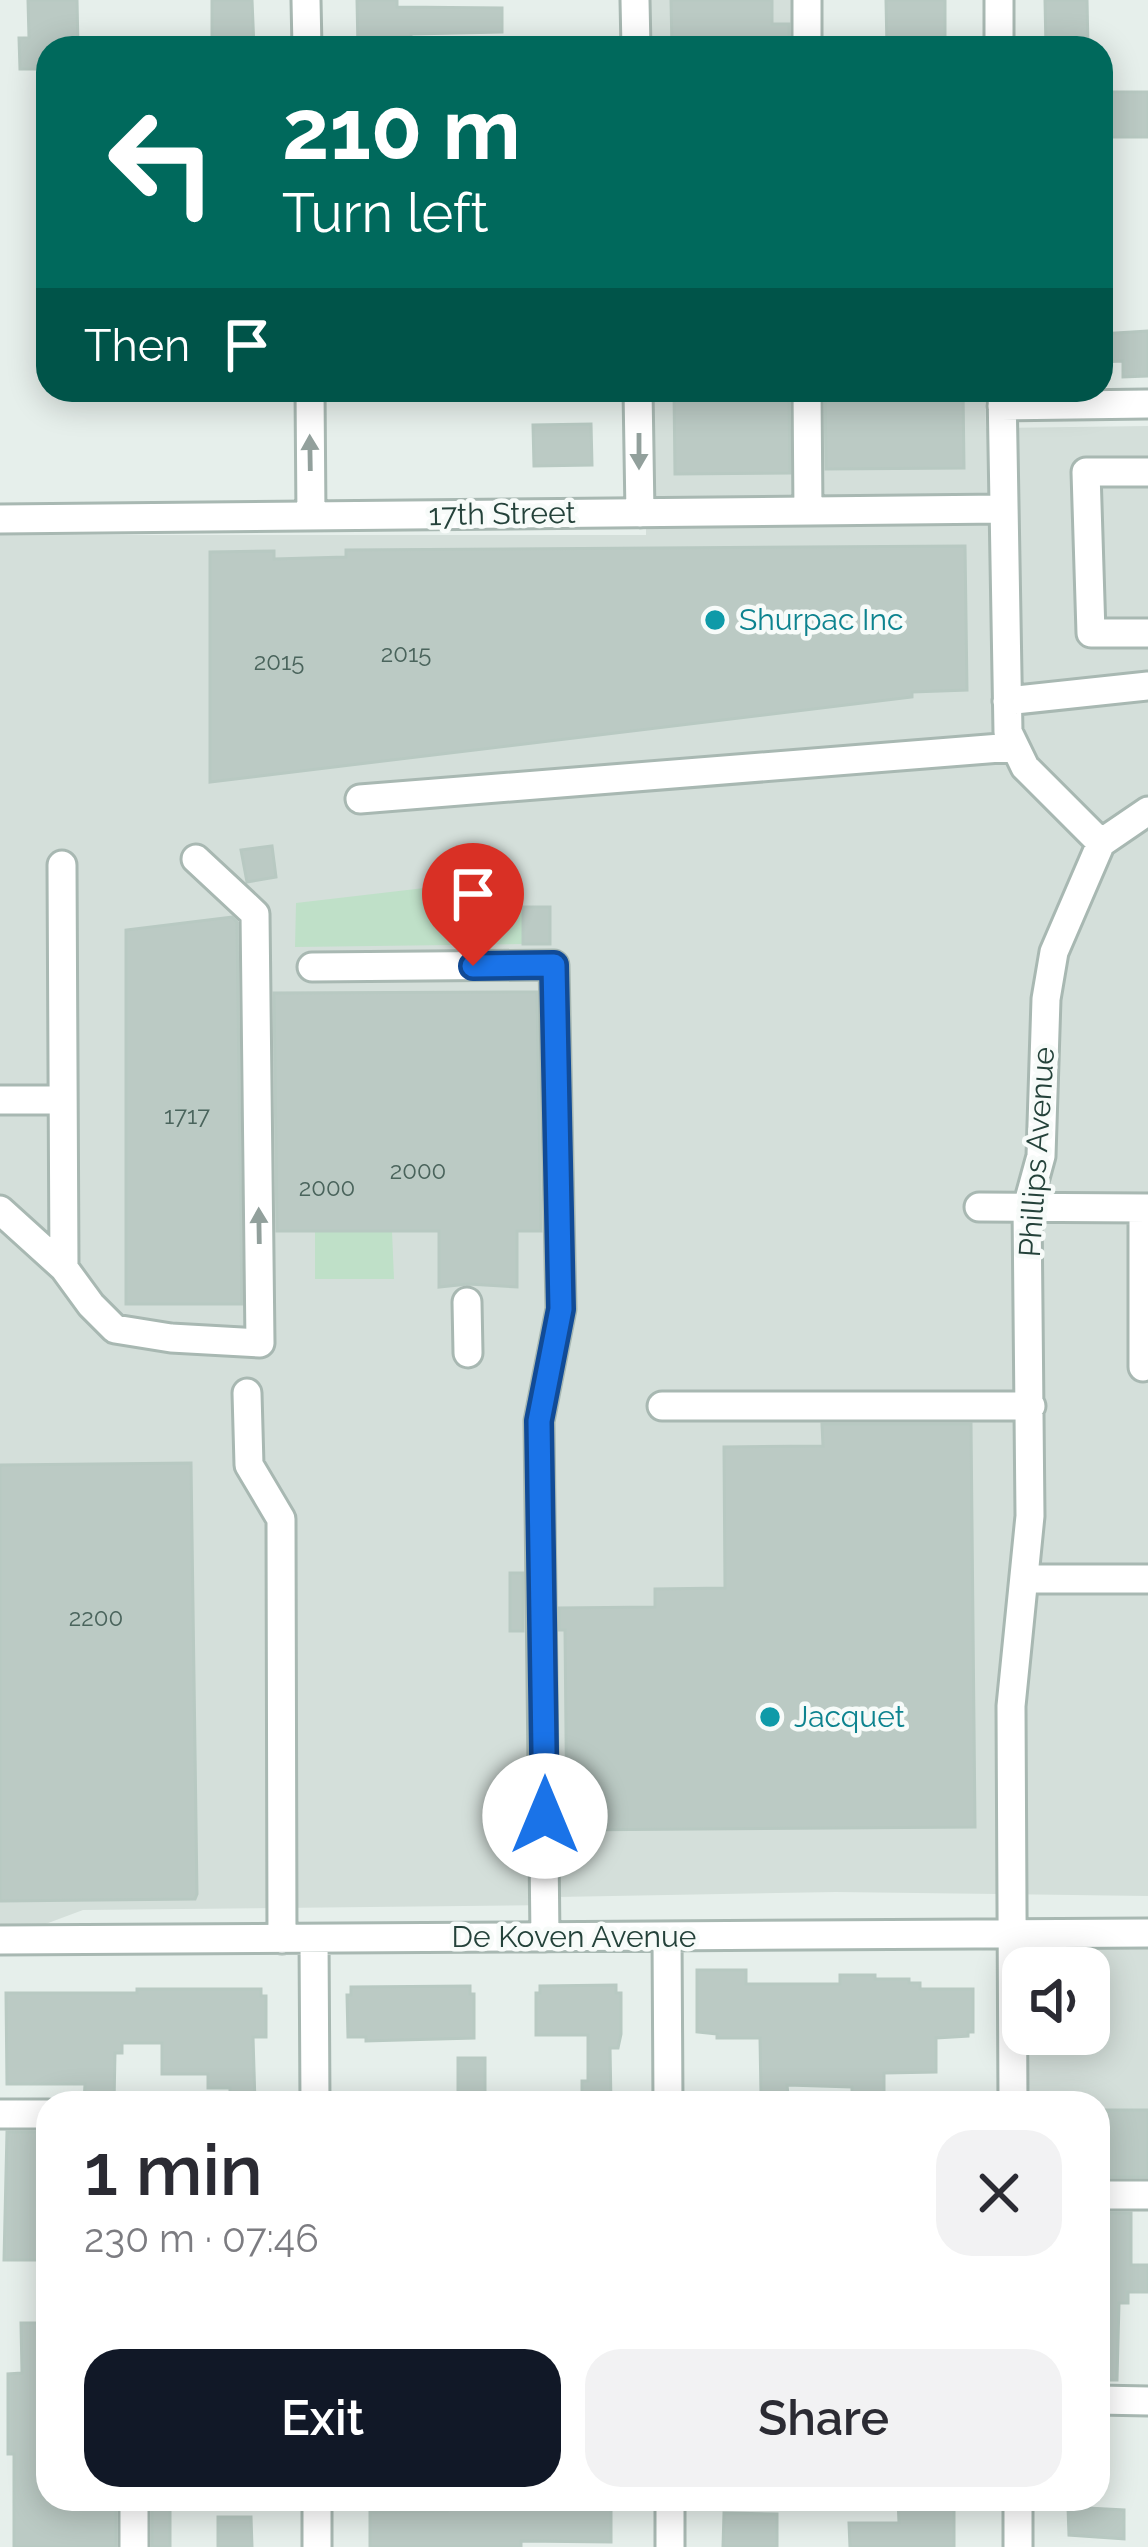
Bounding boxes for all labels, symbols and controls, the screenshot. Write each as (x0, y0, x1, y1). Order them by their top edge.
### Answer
text: 210 m (282, 80, 521, 179)
icon: left (84, 84, 240, 240)
text: Turn left (282, 181, 489, 245)
icon: arrive (214, 312, 280, 378)
text: Then (84, 319, 190, 372)
one-way arrow (300, 433, 320, 471)
one-way arrow (629, 433, 649, 471)
street label: 17th Street (428, 495, 576, 532)
place label: Shurpac Inc (739, 602, 903, 637)
marker: Shurpac Inc (702, 607, 728, 633)
house number: 2015 (381, 639, 431, 668)
house number: 2015 (254, 647, 304, 676)
pin (422, 843, 524, 966)
icon: arrive (440, 861, 506, 927)
street label: Phillips Avenue (1012, 1046, 1061, 1258)
house number: 1717 (164, 1101, 210, 1130)
house number: 2000 (390, 1156, 446, 1185)
house number: 2000 (299, 1173, 355, 1202)
one-way arrow (249, 1206, 269, 1244)
house number: 2200 (69, 1603, 123, 1632)
place label: Jacquet (794, 1699, 905, 1734)
marker: Jacquet (757, 1704, 783, 1730)
position arrow (482, 1753, 608, 1879)
street label: De Koven Avenue (452, 1919, 696, 1954)
map controls (1002, 1947, 1110, 2055)
button: sound (1002, 1947, 1110, 2055)
text: 1 min (84, 2127, 263, 2212)
button: close (936, 2130, 1062, 2256)
text: 230 m · 07:46 (84, 2215, 319, 2261)
button: Exit (84, 2349, 561, 2487)
button: Share (585, 2349, 1062, 2487)

